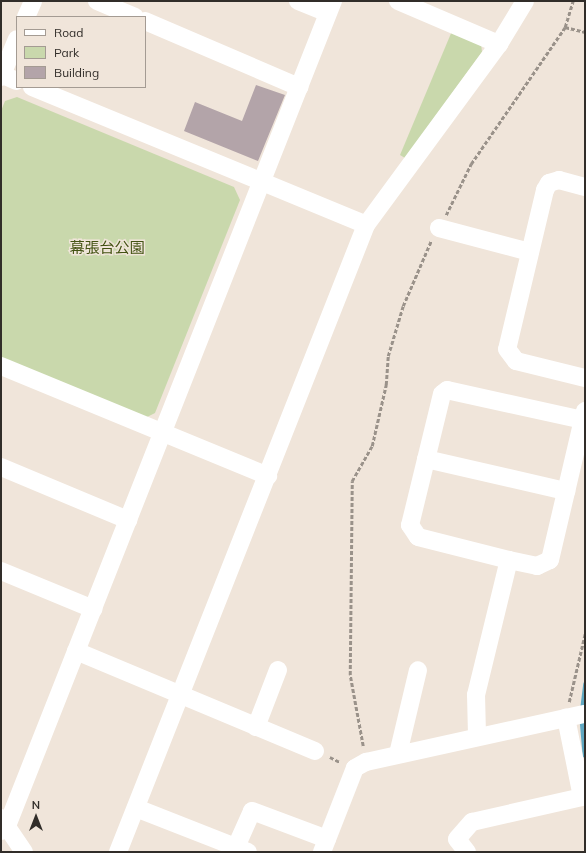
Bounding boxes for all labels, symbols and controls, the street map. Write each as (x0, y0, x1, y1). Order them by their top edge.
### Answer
legend (16, 16, 146, 88)
text: Road (54, 25, 83, 40)
text: Park (54, 45, 79, 60)
text: Building (54, 65, 99, 80)
park label: 幕張台公園 (70, 239, 144, 257)
north arrow (16, 797, 56, 837)
text: N (32, 798, 40, 812)

